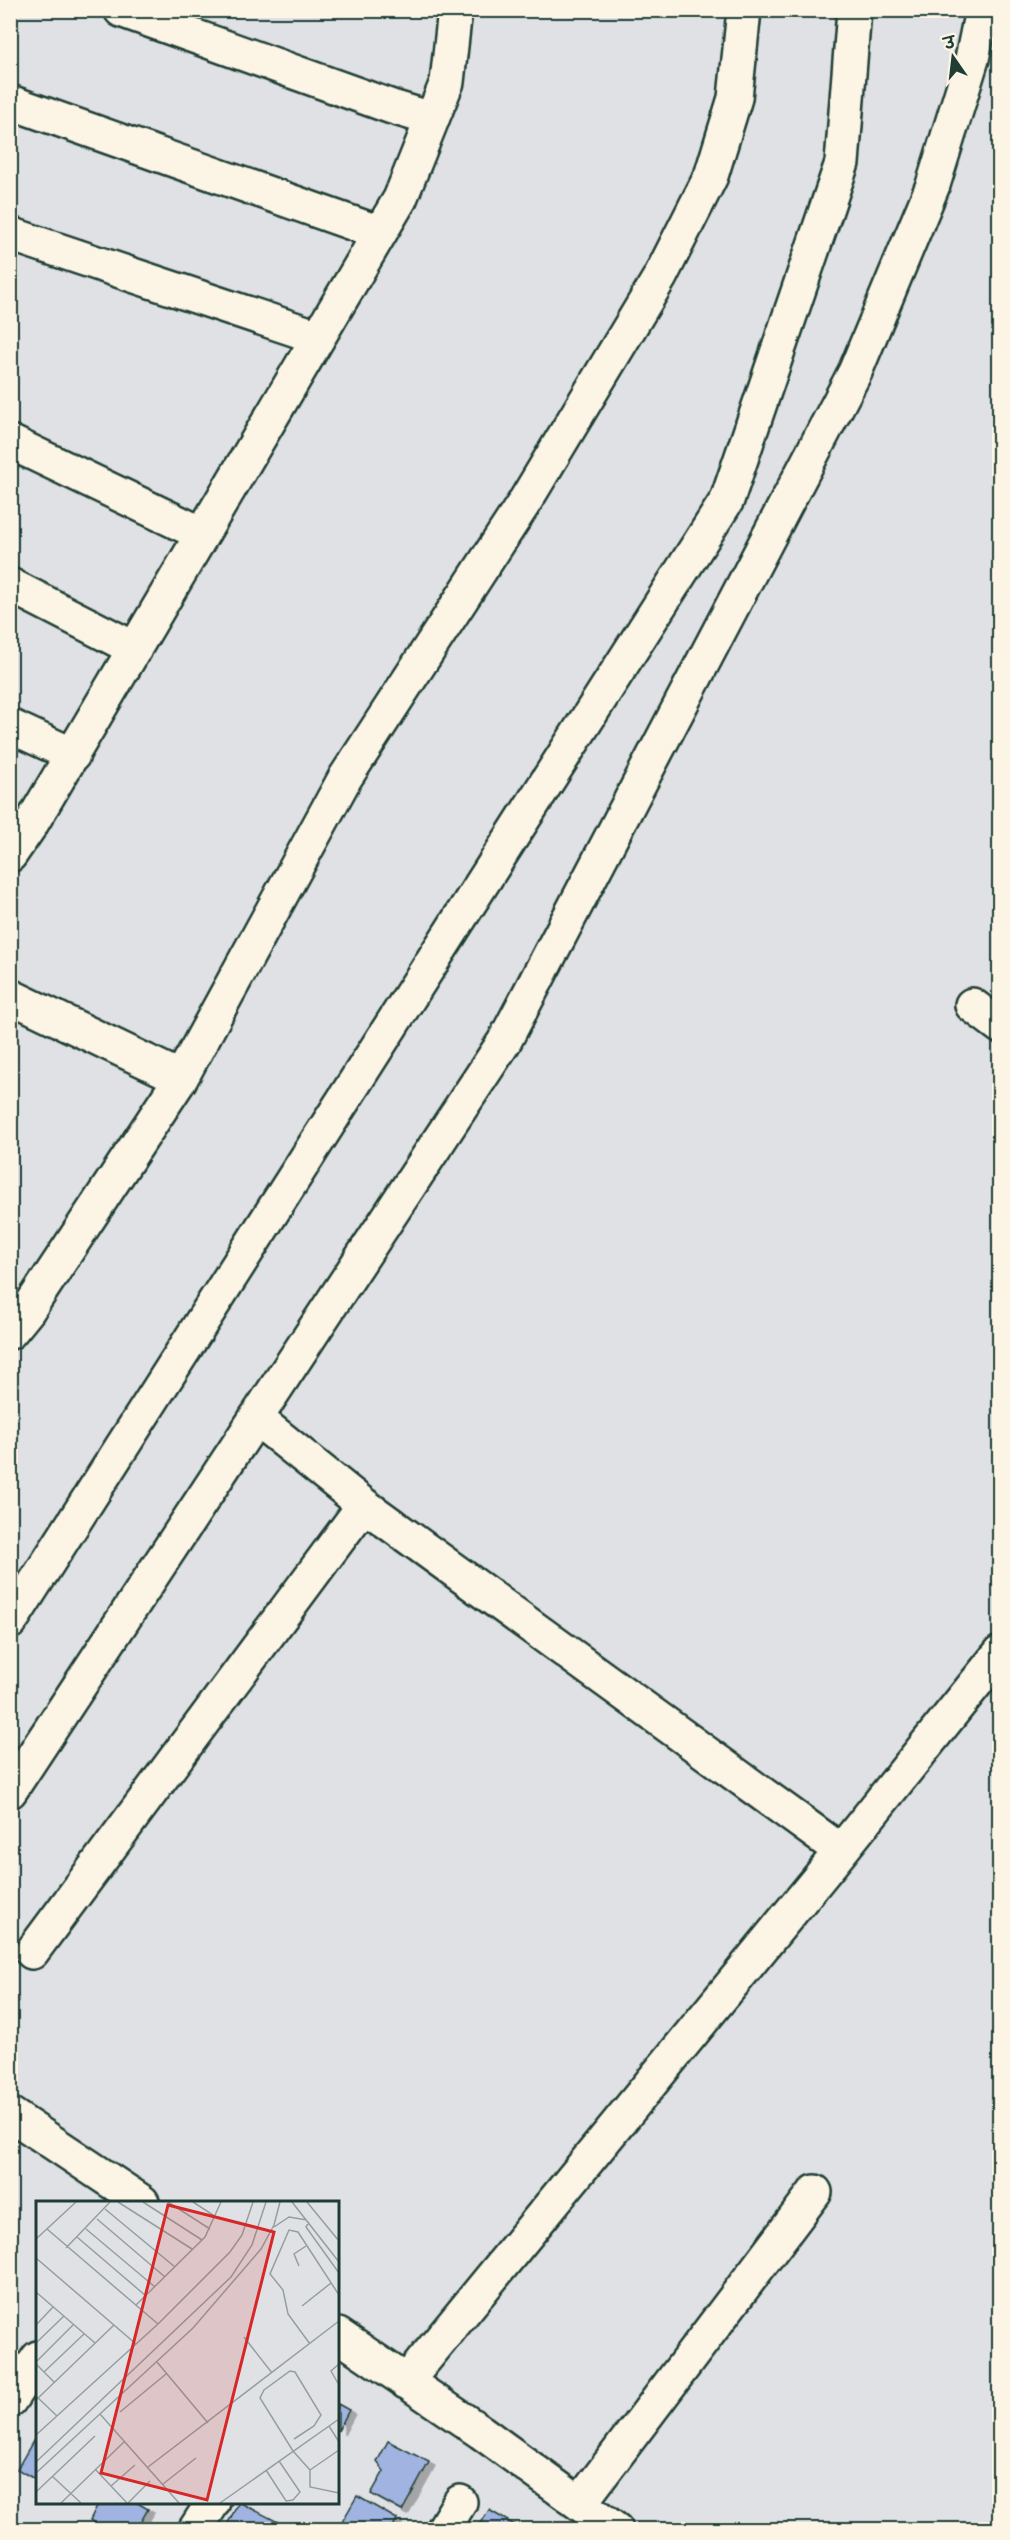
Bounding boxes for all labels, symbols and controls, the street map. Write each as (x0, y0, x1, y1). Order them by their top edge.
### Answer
north arrow (923, 27, 983, 87)
text: उ (940, 31, 959, 56)
inset map (36, 2201, 339, 2504)

